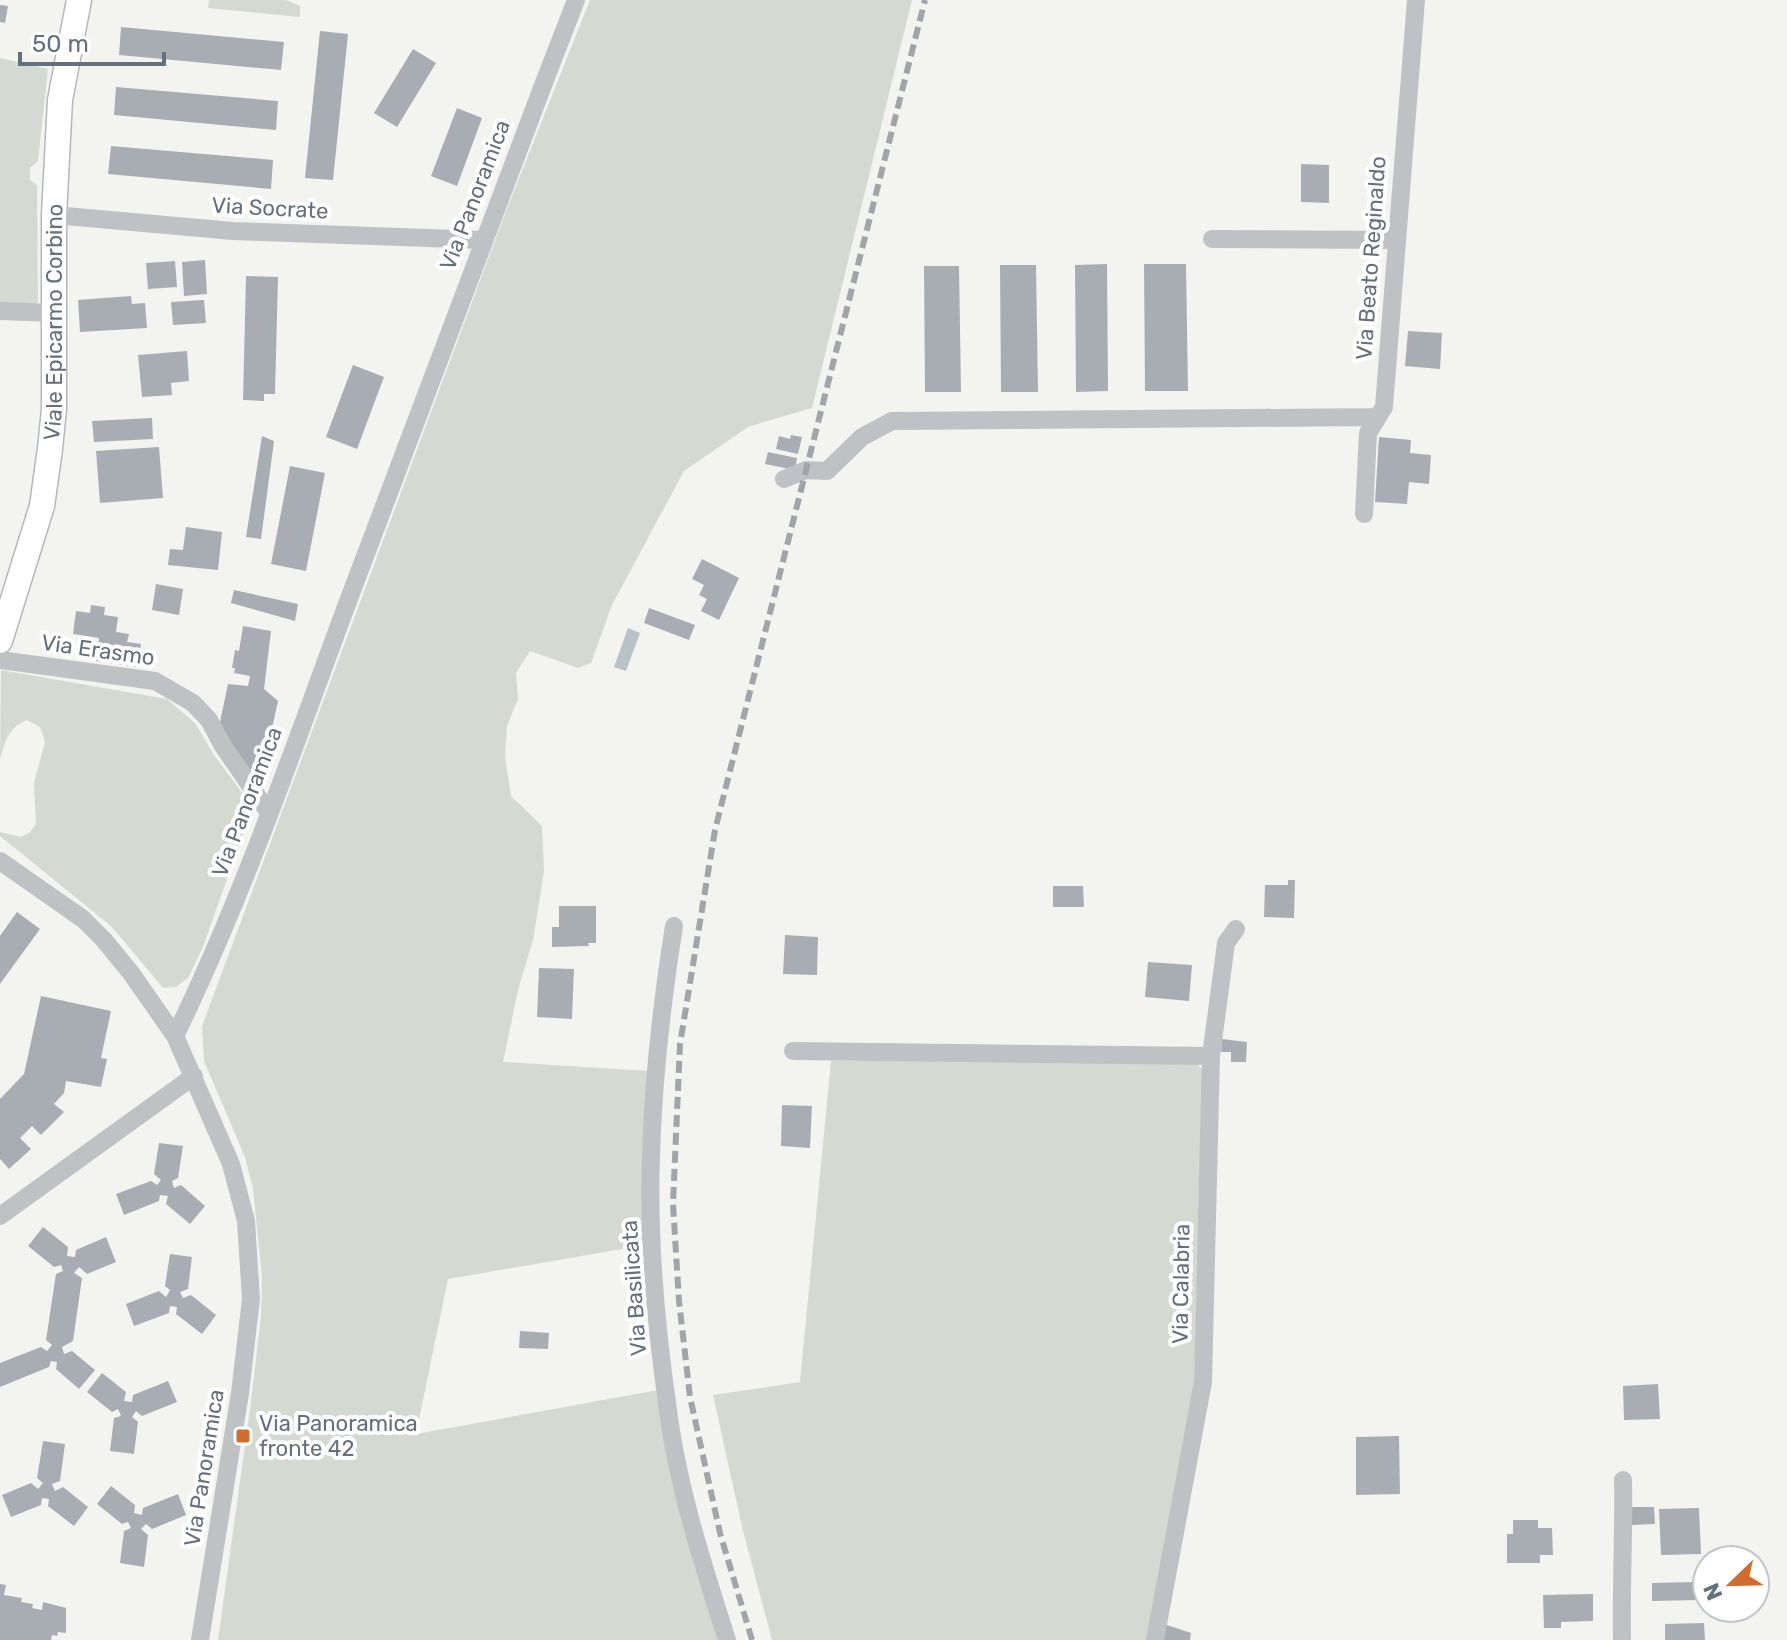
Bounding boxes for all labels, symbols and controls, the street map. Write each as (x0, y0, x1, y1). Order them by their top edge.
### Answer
scale bar (20, 16, 164, 66)
text: 50 m (32, 30, 89, 58)
street label: Via Panoramica (434, 116, 516, 274)
street label: Via Beato Reginaldo (1350, 155, 1392, 361)
street label: Via Socrate (211, 191, 329, 225)
street label: Viale Epicarmo Corbino (37, 203, 68, 442)
street label: Via Erasmo (40, 629, 156, 671)
street label: Via Panoramica (206, 723, 288, 881)
street label: Via Basilicata (616, 1219, 652, 1357)
street label: Via Calabria (1166, 1224, 1196, 1344)
street label: Via Panoramica (178, 1388, 230, 1548)
place label: Via Panoramica fronte 42 (259, 1410, 418, 1462)
marker: Via Panoramica fronte 42 (234, 1427, 252, 1445)
north arrow (1691, 1544, 1771, 1624)
text: N (1698, 1579, 1729, 1604)

